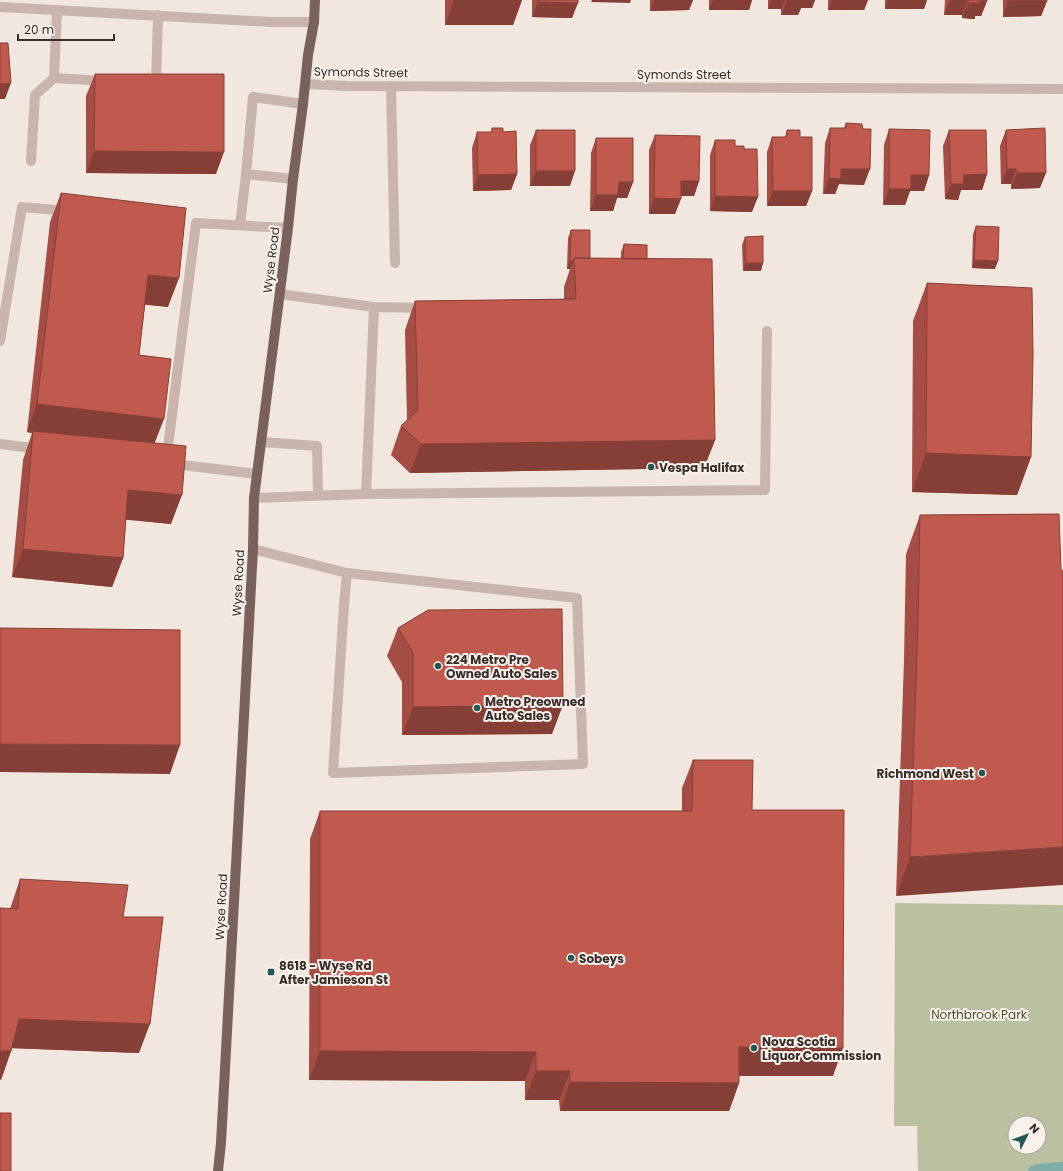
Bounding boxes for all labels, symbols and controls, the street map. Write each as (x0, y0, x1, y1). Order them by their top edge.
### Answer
scale bar (18, 16, 114, 42)
text: 20 m (24, 21, 54, 38)
street label: Symonds Street (314, 63, 408, 81)
street label: Symonds Street (637, 66, 731, 83)
street label: Wyse Road (259, 226, 283, 294)
place label: Vespa Halifax (659, 459, 745, 476)
marker: Vespa Halifax (646, 462, 656, 472)
street label: Wyse Road (228, 549, 248, 617)
place label: 224 Metro Pre Owned Auto Sales (446, 651, 557, 682)
marker: 224 Metro Pre Owned Auto Sales (433, 661, 443, 671)
place label: Metro Preowned Auto Sales (485, 693, 585, 724)
marker: Metro Preowned Auto Sales (472, 703, 482, 713)
place label: Richmond West (877, 765, 974, 782)
marker: Richmond West (977, 768, 987, 778)
street label: Wyse Road (211, 873, 231, 941)
place label: Sobeys (579, 950, 624, 967)
marker: Sobeys (566, 953, 576, 963)
place label: 8618 - Wyse Rd After Jamieson St (279, 957, 388, 988)
marker: 8618 - Wyse Rd After Jamieson St (266, 967, 276, 977)
park label: Northbrook Park (931, 1006, 1028, 1023)
place label: Nova Scotia Liquor Commission (762, 1033, 881, 1064)
marker: Nova Scotia Liquor Commission (749, 1043, 759, 1053)
north arrow (1007, 1115, 1047, 1155)
text: N (1026, 1120, 1043, 1137)

